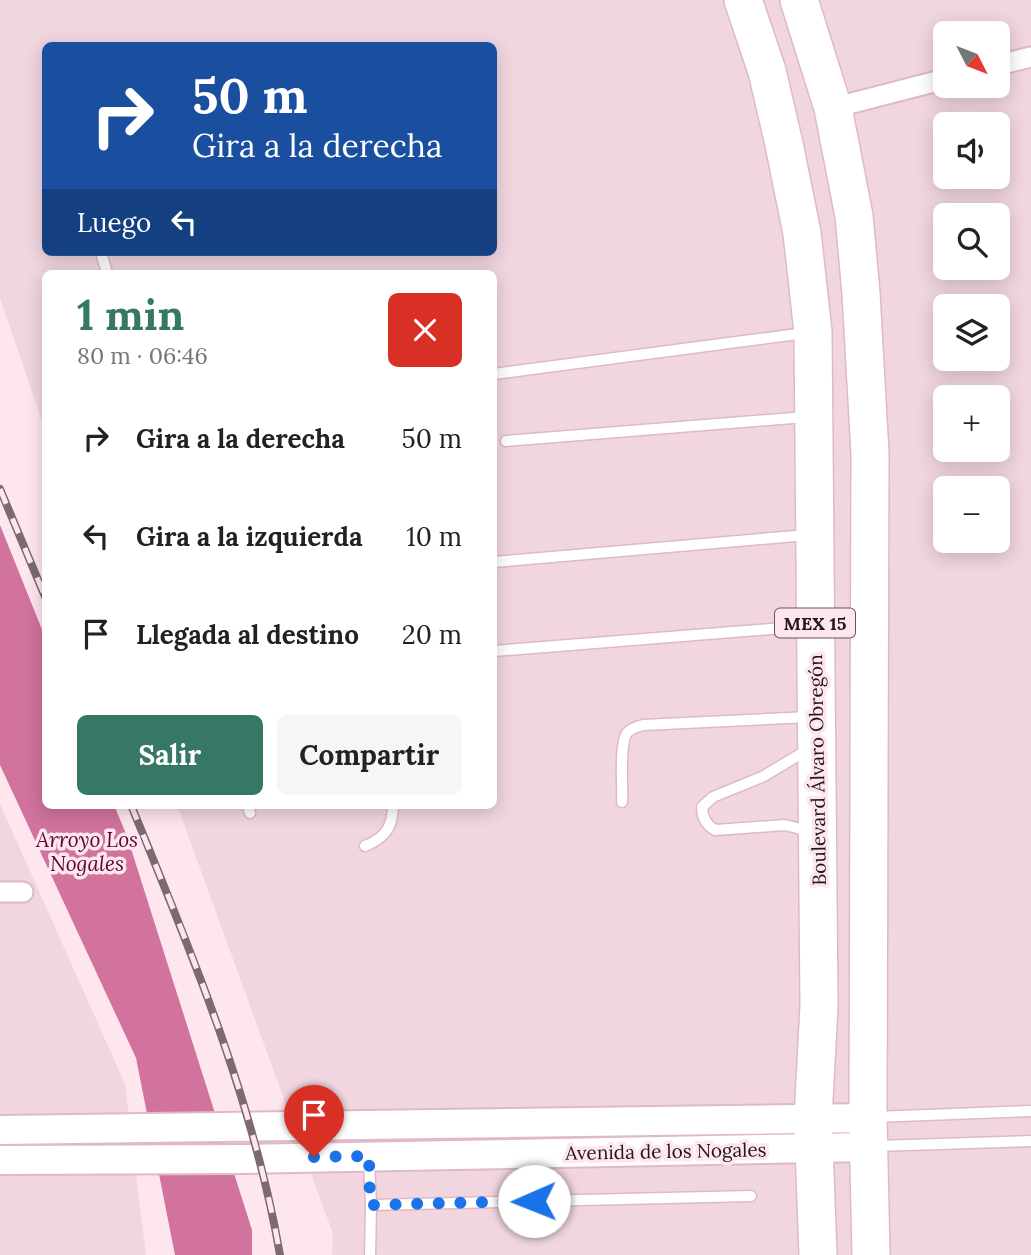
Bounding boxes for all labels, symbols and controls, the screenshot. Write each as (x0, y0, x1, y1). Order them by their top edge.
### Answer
north arrow (933, 21, 1010, 98)
map controls (933, 21, 1010, 553)
text: 50 m (192, 64, 308, 126)
icon: right (77, 70, 168, 161)
button: sound (933, 112, 1010, 189)
text: Gira a la derecha (192, 125, 442, 166)
icon: left (165, 203, 203, 241)
button: search (933, 203, 1010, 280)
text: Luego (77, 206, 151, 239)
text: 1 min (77, 288, 184, 342)
button: close (388, 293, 462, 367)
button: layers (933, 294, 1010, 371)
text: 80 m · 06:46 (77, 341, 208, 370)
button: + (933, 385, 1010, 462)
icon: right (77, 419, 115, 457)
text: Gira a la derecha (136, 422, 345, 455)
text: 50 m (402, 422, 462, 455)
button: − (933, 476, 1010, 553)
icon: left (77, 517, 115, 555)
text: Gira a la izquierda (136, 520, 363, 553)
text: 10 m (406, 520, 462, 553)
road number: MEX 15 (775, 608, 855, 638)
icon: arrive (77, 615, 115, 653)
text: Llegada al destino (136, 618, 359, 651)
text: 20 m (402, 618, 462, 651)
street label: Boulevard Álvaro Obregón (803, 654, 831, 886)
button: Salir (77, 715, 263, 795)
button: Compartir (277, 715, 462, 795)
water label: Arroyo Los Nogales (35, 826, 138, 877)
pin (284, 1085, 344, 1157)
icon: arrive (295, 1096, 333, 1134)
street label: Avenida de los Nogales (564, 1137, 767, 1165)
position arrow (497, 1164, 571, 1238)

